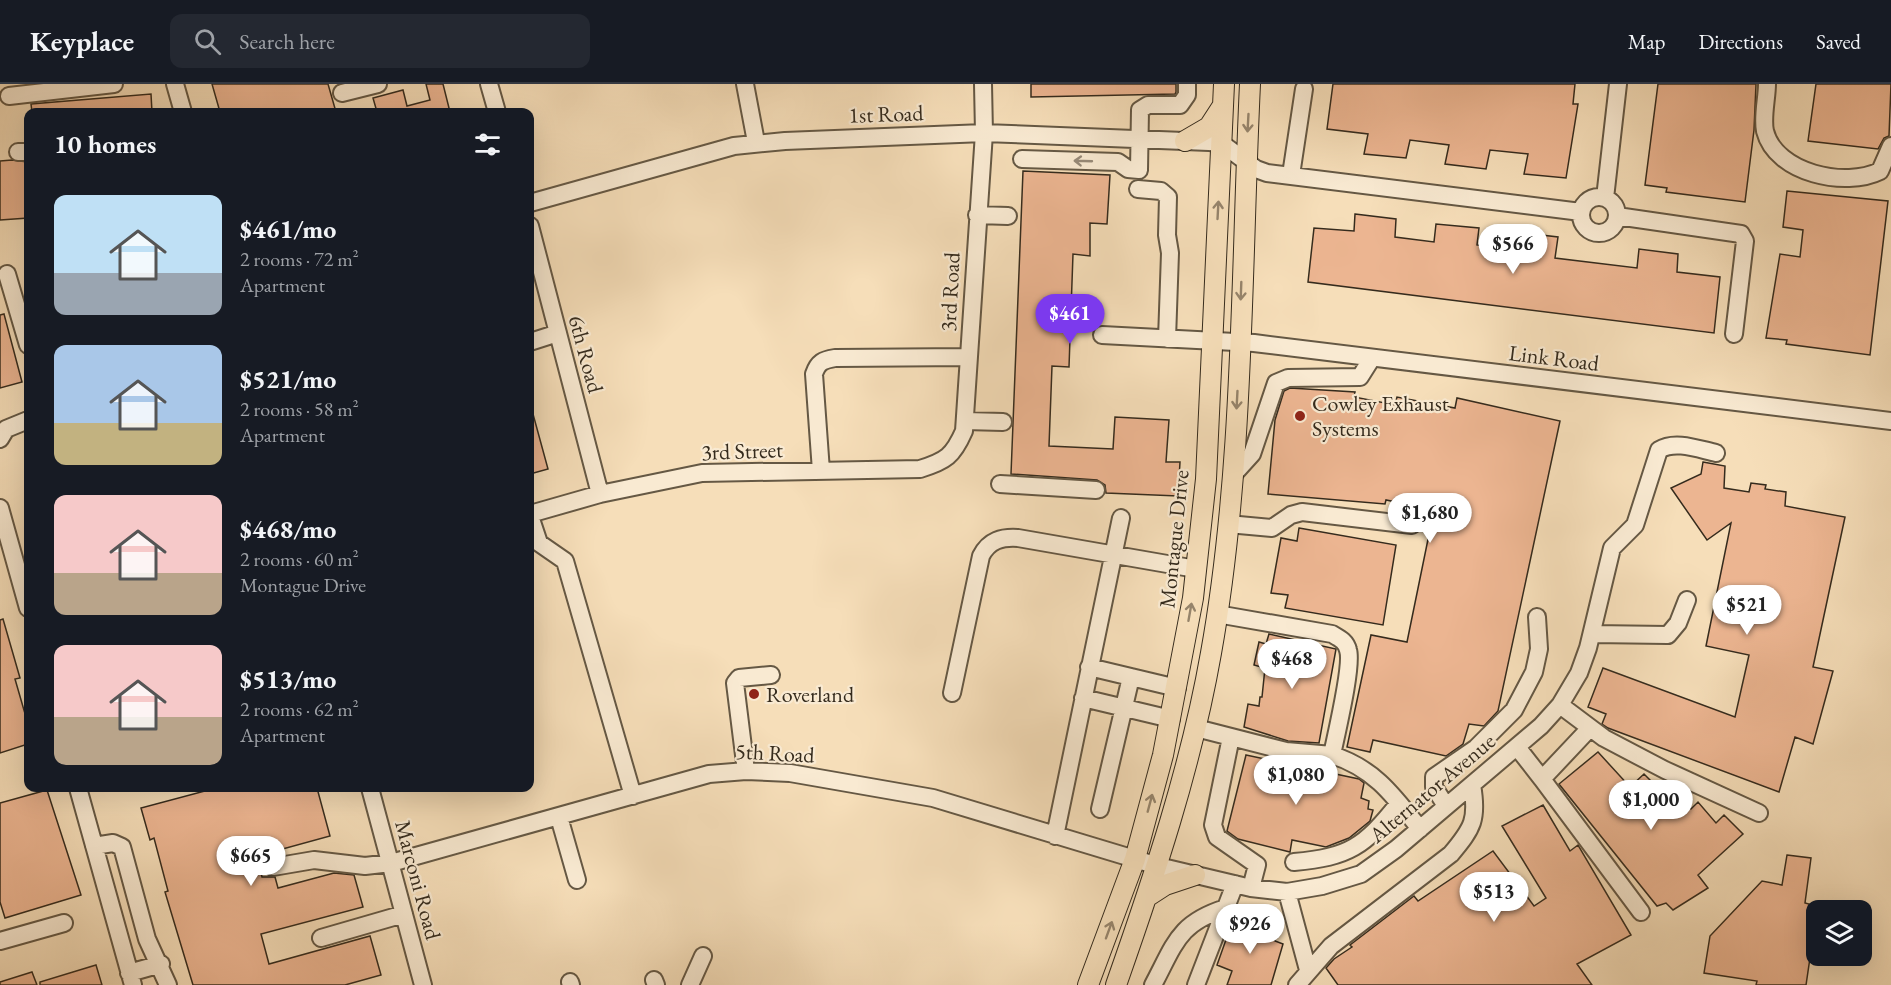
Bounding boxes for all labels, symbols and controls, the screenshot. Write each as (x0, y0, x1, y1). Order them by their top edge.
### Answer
search box (170, 14, 590, 68)
text: Keyplace (30, 23, 134, 59)
icon: search (191, 25, 224, 58)
text: Search here (239, 27, 335, 56)
text: Map (1628, 28, 1665, 55)
text: Directions (1698, 28, 1783, 55)
text: Saved (1816, 28, 1861, 55)
street label: 1st Road (848, 98, 925, 130)
one-way arrow (1243, 113, 1254, 133)
text: 10 homes (54, 127, 156, 161)
icon: filters (471, 128, 504, 161)
one-way arrow (1073, 155, 1093, 167)
one-way arrow (1213, 200, 1224, 220)
text: $461/mo (240, 212, 336, 246)
icon: home (102, 219, 174, 291)
pin: $566 (1477, 224, 1549, 275)
text: $566 (1493, 230, 1533, 256)
text: 2 rooms · 72 m² (240, 246, 359, 272)
street label: 3rd Road (933, 251, 967, 332)
text: Apartment (240, 272, 325, 298)
one-way arrow (1235, 280, 1247, 300)
pin: $461 (1034, 294, 1106, 345)
text: $461 (1050, 300, 1090, 326)
street label: 6th Road (562, 312, 610, 397)
street label: Link Road (1507, 338, 1602, 378)
text: $521/mo (240, 362, 336, 396)
icon: home (102, 369, 174, 441)
one-way arrow (1231, 389, 1242, 409)
place label: Cowley Exhaust Systems (1312, 389, 1449, 443)
text: 2 rooms · 58 m² (240, 396, 359, 422)
marker: Cowley Exhaust Systems (1293, 409, 1307, 423)
text: Apartment (240, 422, 325, 448)
street label: 3rd Street (701, 435, 783, 467)
street label: Montague Drive (1152, 468, 1196, 609)
pin: $1,680 (1381, 493, 1479, 544)
text: $1,680 (1402, 499, 1458, 525)
text: $468/mo (240, 512, 336, 546)
icon: home (102, 519, 174, 591)
text: 2 rooms · 60 m² (240, 546, 359, 572)
text: Montague Drive (240, 572, 366, 598)
pin: $521 (1711, 585, 1783, 636)
text: $521 (1727, 591, 1767, 617)
one-way arrow (1185, 603, 1196, 623)
pin: $468 (1256, 639, 1328, 690)
text: $468 (1272, 645, 1312, 671)
text: $513/mo (240, 662, 336, 696)
icon: home (102, 669, 174, 741)
place label: Roverland (766, 680, 855, 709)
marker: Roverland (747, 687, 761, 701)
text: 2 rooms · 62 m² (240, 696, 359, 722)
text: Apartment (240, 722, 325, 748)
street label: Alternator Avenue (1362, 726, 1502, 850)
street label: 5th Road (735, 736, 816, 770)
pin: $1,080 (1247, 755, 1345, 806)
text: $1,080 (1268, 761, 1324, 787)
pin: $1,000 (1602, 780, 1700, 831)
text: $1,000 (1623, 786, 1679, 812)
one-way arrow (1145, 794, 1156, 813)
street label: Marconi Road (388, 817, 448, 944)
pin: $665 (215, 836, 287, 887)
text: $665 (231, 842, 271, 868)
pin: $513 (1458, 872, 1530, 923)
text: $513 (1474, 878, 1514, 904)
map controls (1806, 900, 1872, 966)
button: layers (1806, 900, 1872, 966)
pin: $926 (1214, 904, 1286, 955)
text: $926 (1230, 910, 1270, 936)
one-way arrow (1105, 922, 1116, 940)

